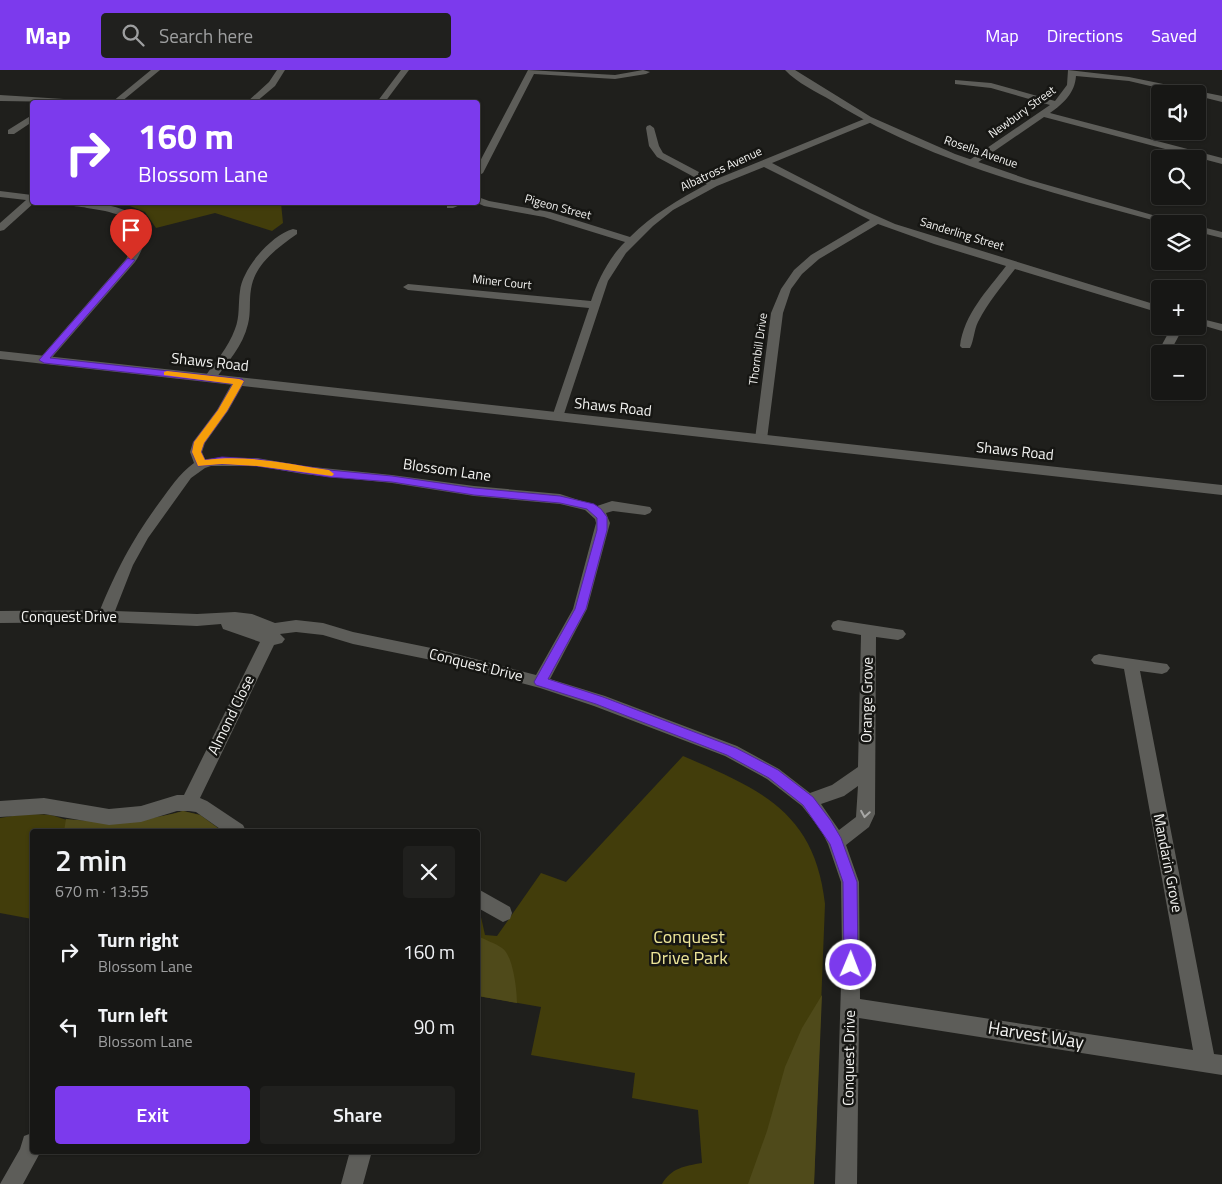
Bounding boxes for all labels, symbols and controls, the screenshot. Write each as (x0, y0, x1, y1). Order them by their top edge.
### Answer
search box (101, 13, 451, 58)
text: Map (25, 17, 71, 53)
icon: search (119, 21, 147, 49)
text: Search here (159, 21, 253, 50)
text: Map (985, 22, 1019, 49)
text: Directions (1047, 22, 1123, 49)
text: Saved (1151, 22, 1197, 49)
street label: Newbury Street (984, 80, 1060, 143)
map controls (1151, 85, 1206, 400)
button: sound (1151, 85, 1206, 140)
text: 160 m (138, 109, 234, 163)
icon: right (55, 120, 120, 185)
street label: Rosella Avenue (942, 130, 1021, 173)
street label: Albatross Avenue (677, 141, 765, 196)
button: search (1151, 150, 1206, 205)
text: Blossom Lane (138, 157, 268, 191)
street label: Pigeon Street (523, 188, 594, 225)
pin (110, 209, 152, 260)
street label: Sanderling Street (918, 212, 1007, 256)
button: layers (1151, 215, 1206, 270)
icon: arrive (117, 216, 145, 244)
street label: Miner Court (471, 269, 533, 294)
button: + (1151, 280, 1206, 335)
street label: Thornbill Drive (743, 311, 772, 386)
button: − (1151, 345, 1206, 400)
street label: Shaws Road (170, 346, 250, 377)
street label: Shaws Road (573, 391, 653, 422)
street label: Shaws Road (975, 435, 1055, 466)
street label: Blossom Lane (402, 452, 493, 487)
street label: Conquest Drive (21, 605, 117, 628)
street label: Conquest Drive (427, 642, 525, 687)
street label: Orange Grove (854, 657, 879, 743)
street label: Almond Close (201, 671, 260, 759)
one-way arrow (860, 809, 870, 818)
street label: Mandarin Grove (1148, 812, 1189, 914)
text: 2 min (55, 837, 127, 883)
button: close (403, 846, 455, 898)
text: 670 m · 13:55 (55, 879, 149, 903)
park label: Conquest Drive Park (650, 923, 728, 971)
text: Turn right (98, 925, 179, 954)
text: 160 m (403, 937, 455, 966)
icon: right (55, 938, 83, 966)
position arrow (824, 938, 876, 990)
text: Blossom Lane (98, 954, 193, 978)
text: Turn left (98, 1000, 168, 1029)
street label: Conquest Drive (836, 1010, 861, 1106)
text: 90 m (414, 1012, 455, 1041)
icon: left (55, 1013, 83, 1041)
street label: Harvest Way (986, 1014, 1086, 1055)
text: Blossom Lane (98, 1029, 193, 1053)
button: Exit (55, 1086, 250, 1144)
button: Share (260, 1086, 455, 1144)

